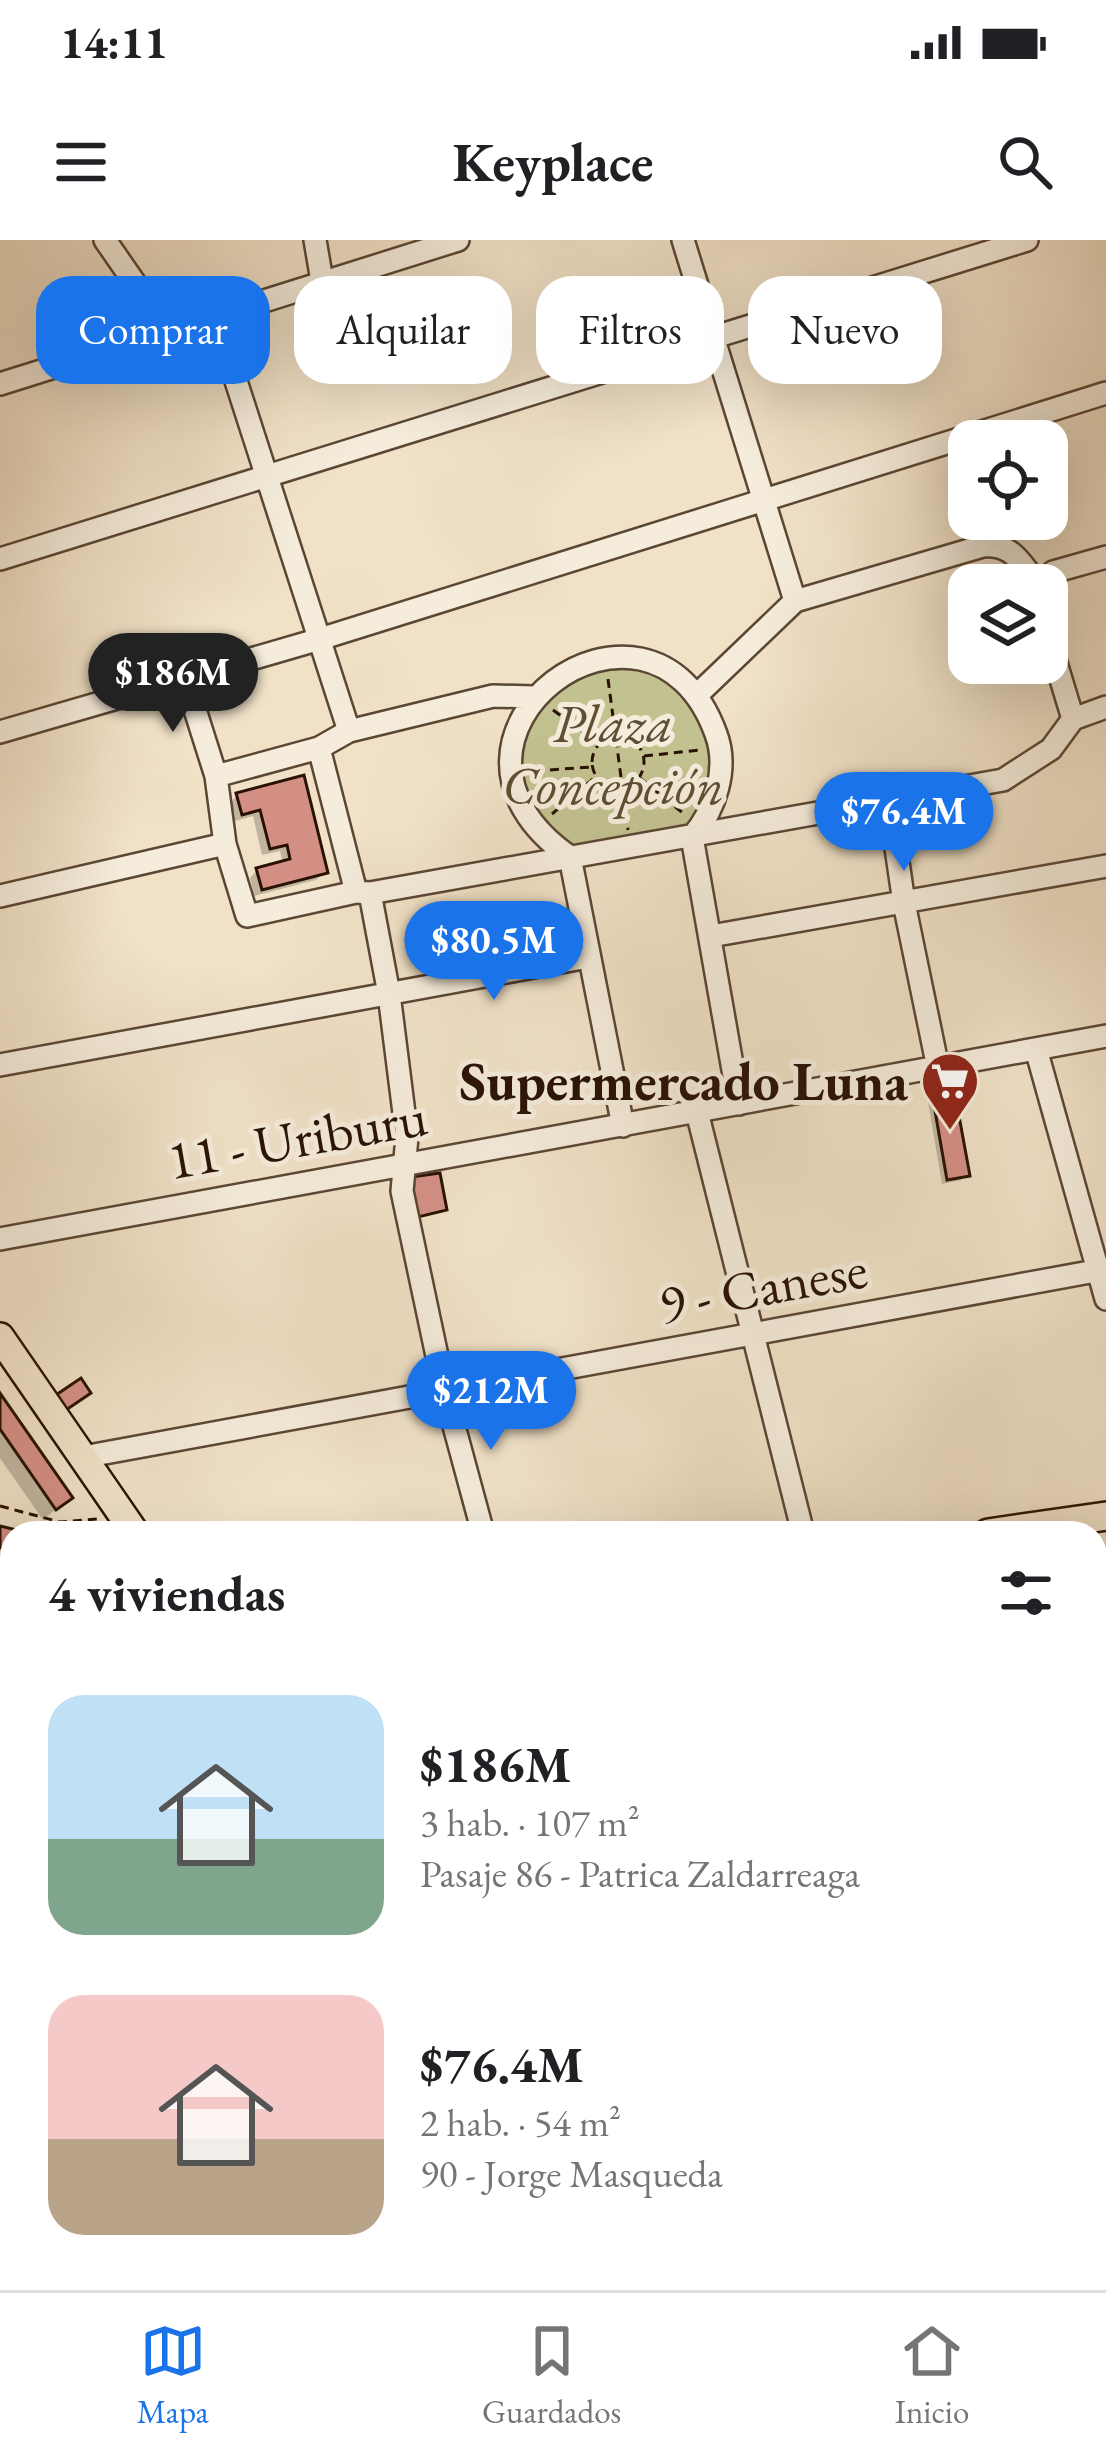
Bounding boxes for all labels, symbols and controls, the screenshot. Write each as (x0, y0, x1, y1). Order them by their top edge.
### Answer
text: 14:11 (60, 13, 168, 71)
text: Keyplace (452, 127, 654, 197)
icon: menu (48, 129, 114, 195)
icon: search (992, 129, 1058, 195)
chip: Comprar (36, 276, 270, 384)
chip: Alquilar (294, 276, 512, 384)
chip: Filtros (536, 276, 724, 384)
chip: Nuevo (748, 276, 942, 384)
map controls (948, 420, 1068, 684)
button: locate (948, 420, 1068, 540)
button: layers (948, 564, 1068, 684)
pin: $186M (89, 633, 257, 735)
text: $186M (115, 646, 231, 697)
park label: Plaza Concepción (502, 688, 724, 820)
pin: $76.4M (806, 772, 1002, 874)
text: $76.4M (841, 785, 967, 836)
pin: $80.5M (396, 901, 592, 1003)
text: $80.5M (431, 914, 557, 965)
place label: Supermercado Luna (460, 1046, 908, 1116)
supermarket icon: Supermercado Luna (919, 1050, 981, 1132)
street label: 11 - Uriburu (162, 1081, 432, 1195)
street label: 9 - Canese (653, 1233, 873, 1339)
pin: $212M (407, 1351, 575, 1453)
text: $212M (433, 1364, 549, 1415)
text: 4 viviendas (48, 1560, 285, 1626)
icon: filters (993, 1560, 1059, 1626)
text: $186M (420, 1731, 571, 1797)
icon: home (144, 1743, 288, 1887)
text: 3 hab. · 107 m² (420, 1797, 640, 1848)
text: Pasaje 86 - Patrica Zaldarreaga (420, 1848, 860, 1899)
text: $76.4M (420, 2031, 584, 2097)
icon: home (144, 2043, 288, 2187)
text: 2 hab. · 54 m² (420, 2097, 621, 2148)
text: 90 - Jorge Masqueda (420, 2148, 723, 2199)
tab: Mapa (137, 2318, 209, 2433)
tab: Guardados (482, 2318, 621, 2433)
tab: Inicio (895, 2318, 969, 2433)

